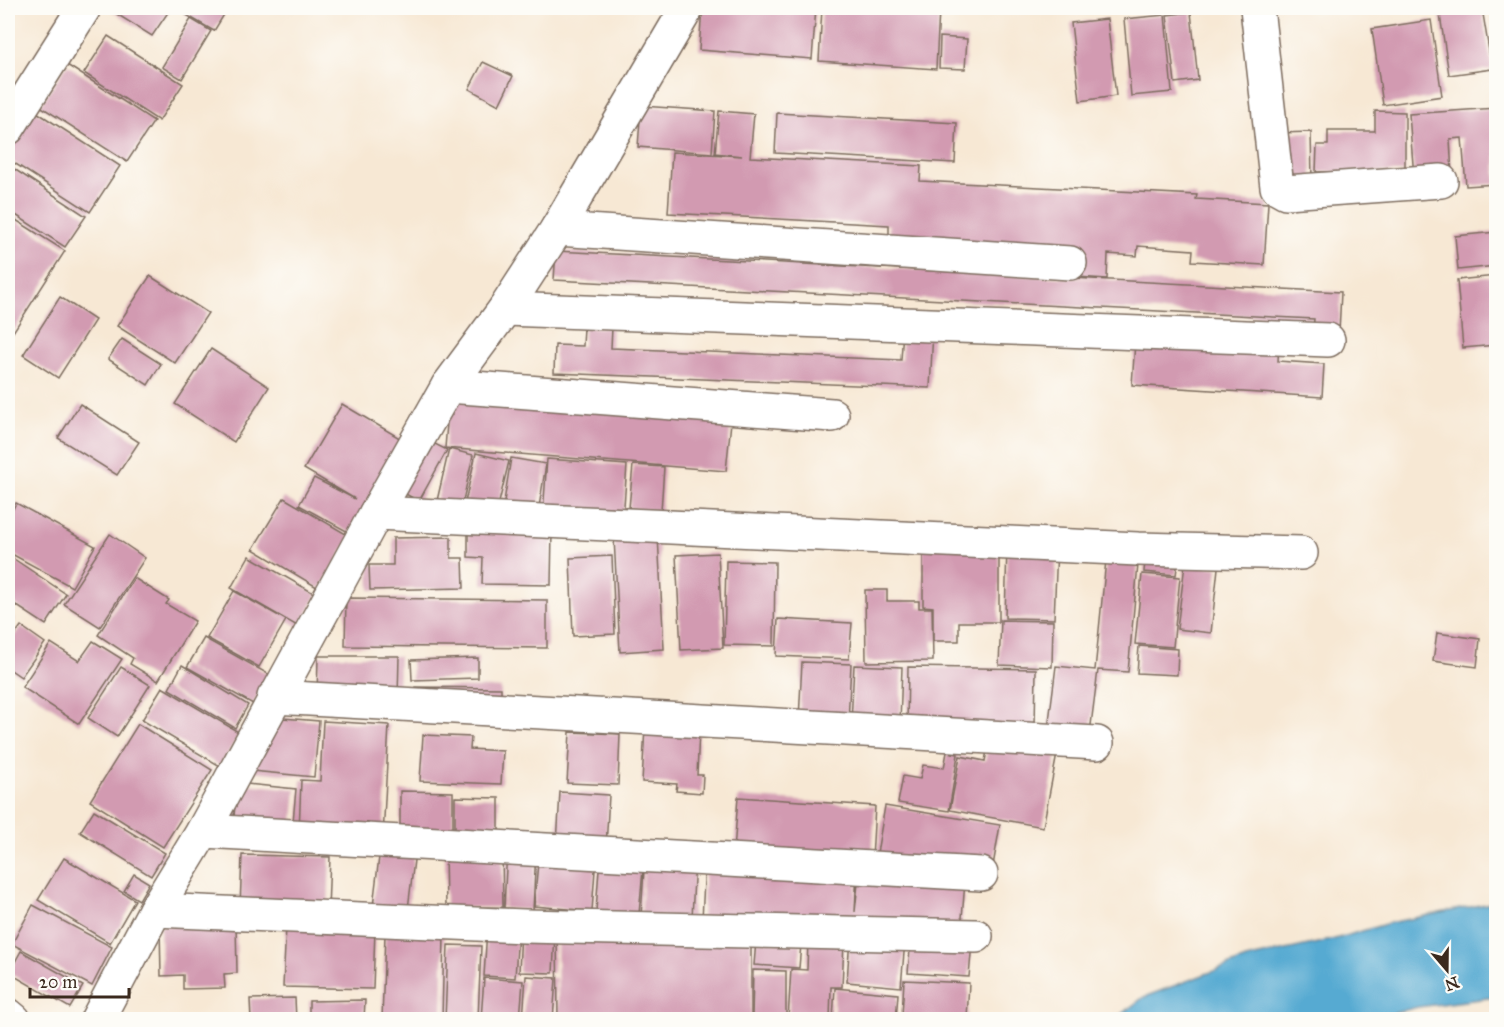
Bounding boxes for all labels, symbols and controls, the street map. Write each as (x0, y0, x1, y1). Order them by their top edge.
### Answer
north arrow (1417, 940, 1477, 1000)
scale bar (30, 961, 129, 999)
text: 20 m (39, 971, 77, 993)
text: N (1442, 972, 1462, 995)

